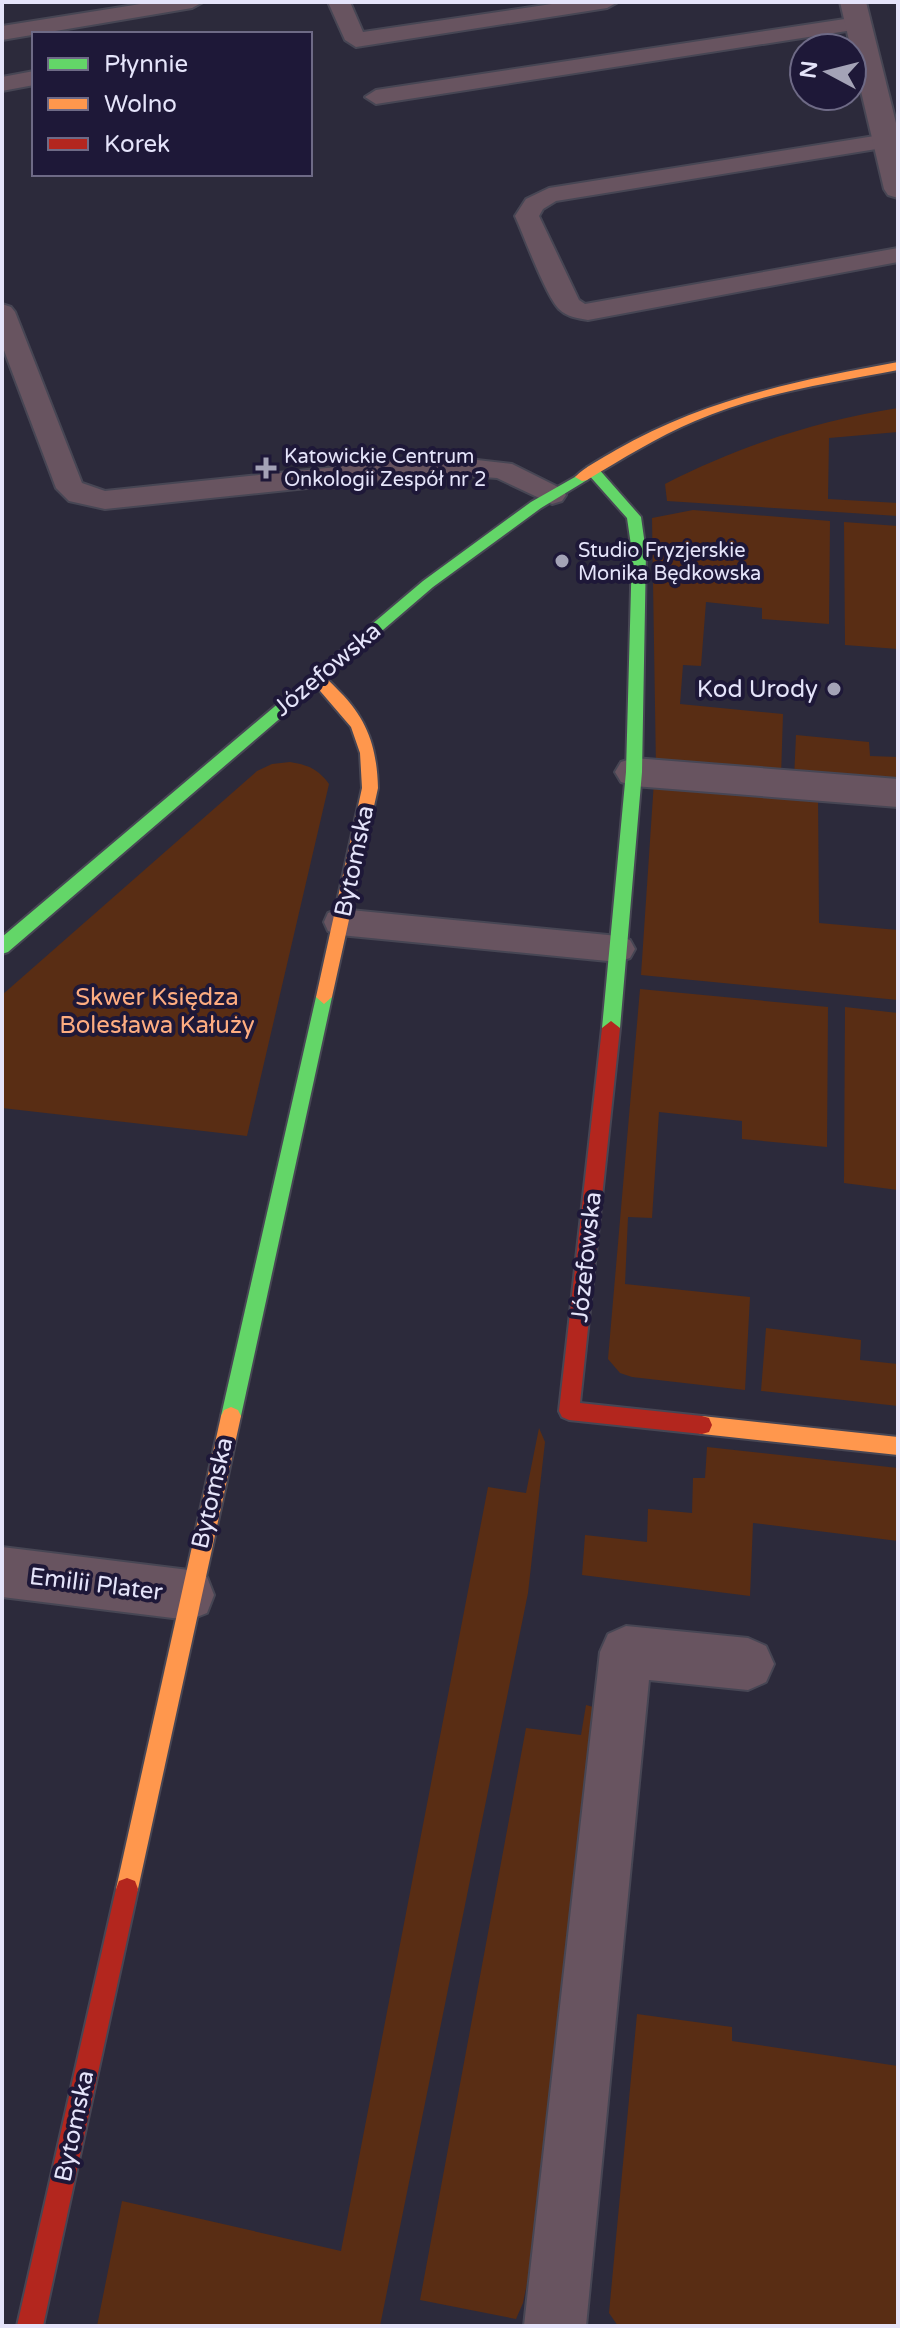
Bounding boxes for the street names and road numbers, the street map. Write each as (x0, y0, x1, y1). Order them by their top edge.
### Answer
street label: Józefowska (268, 616, 387, 723)
street label: Bytomska (329, 803, 380, 919)
street label: Józefowska (565, 1190, 608, 1324)
street label: Bytomska (186, 1435, 239, 1552)
street label: Emilii Plater (28, 1562, 165, 1607)
street label: Bytomska (49, 2068, 100, 2184)

